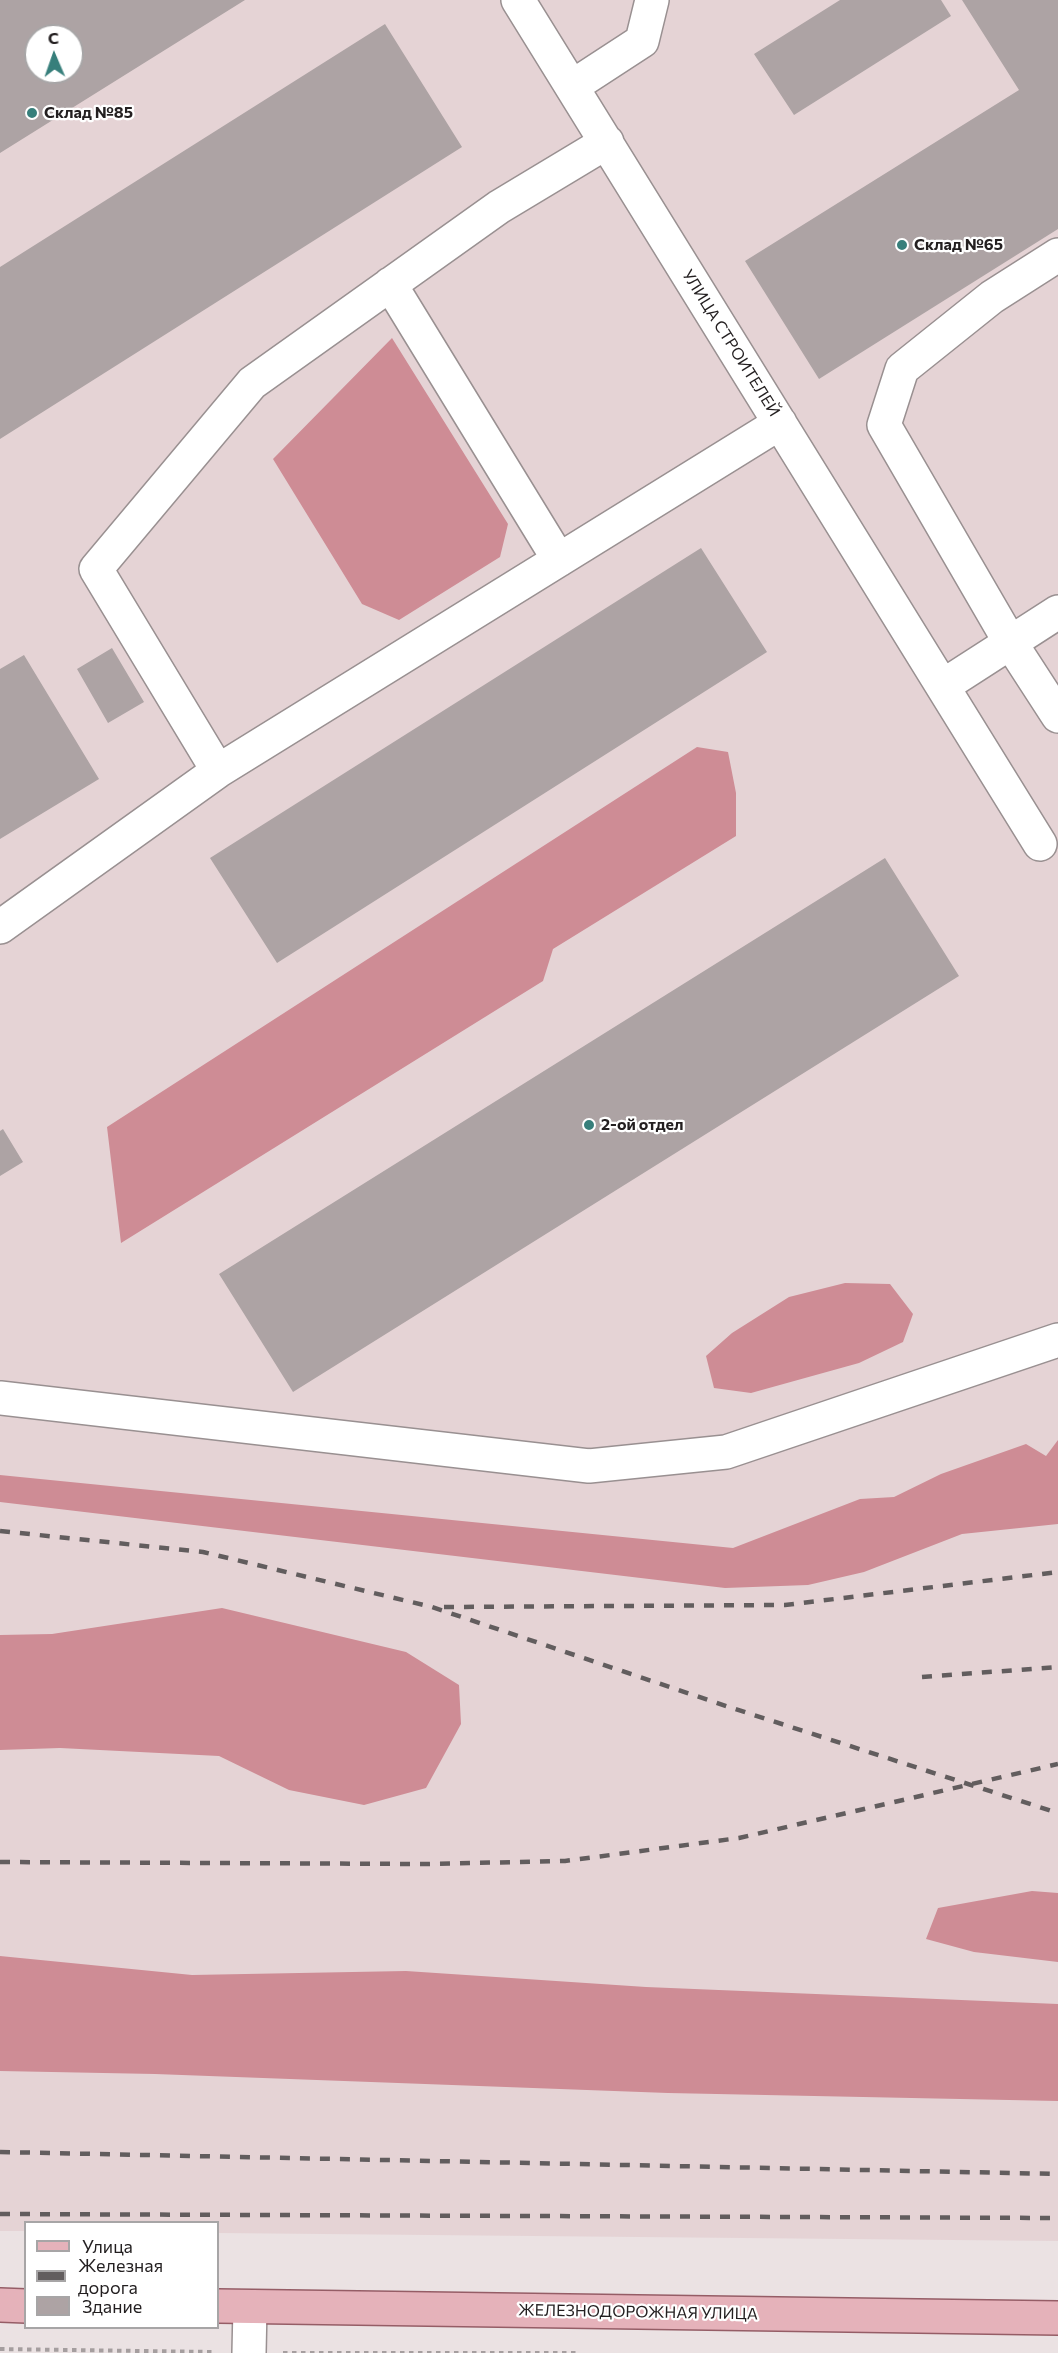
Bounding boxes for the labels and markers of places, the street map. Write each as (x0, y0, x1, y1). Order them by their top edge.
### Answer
place label: Склад №85 (44, 103, 133, 123)
marker: Склад №85 (25, 106, 39, 120)
place label: Склад №65 (914, 235, 1003, 255)
marker: Склад №65 (895, 238, 909, 252)
place label: 2-ой отдел (601, 1115, 683, 1135)
marker: 2-ой отдел (582, 1118, 596, 1132)

